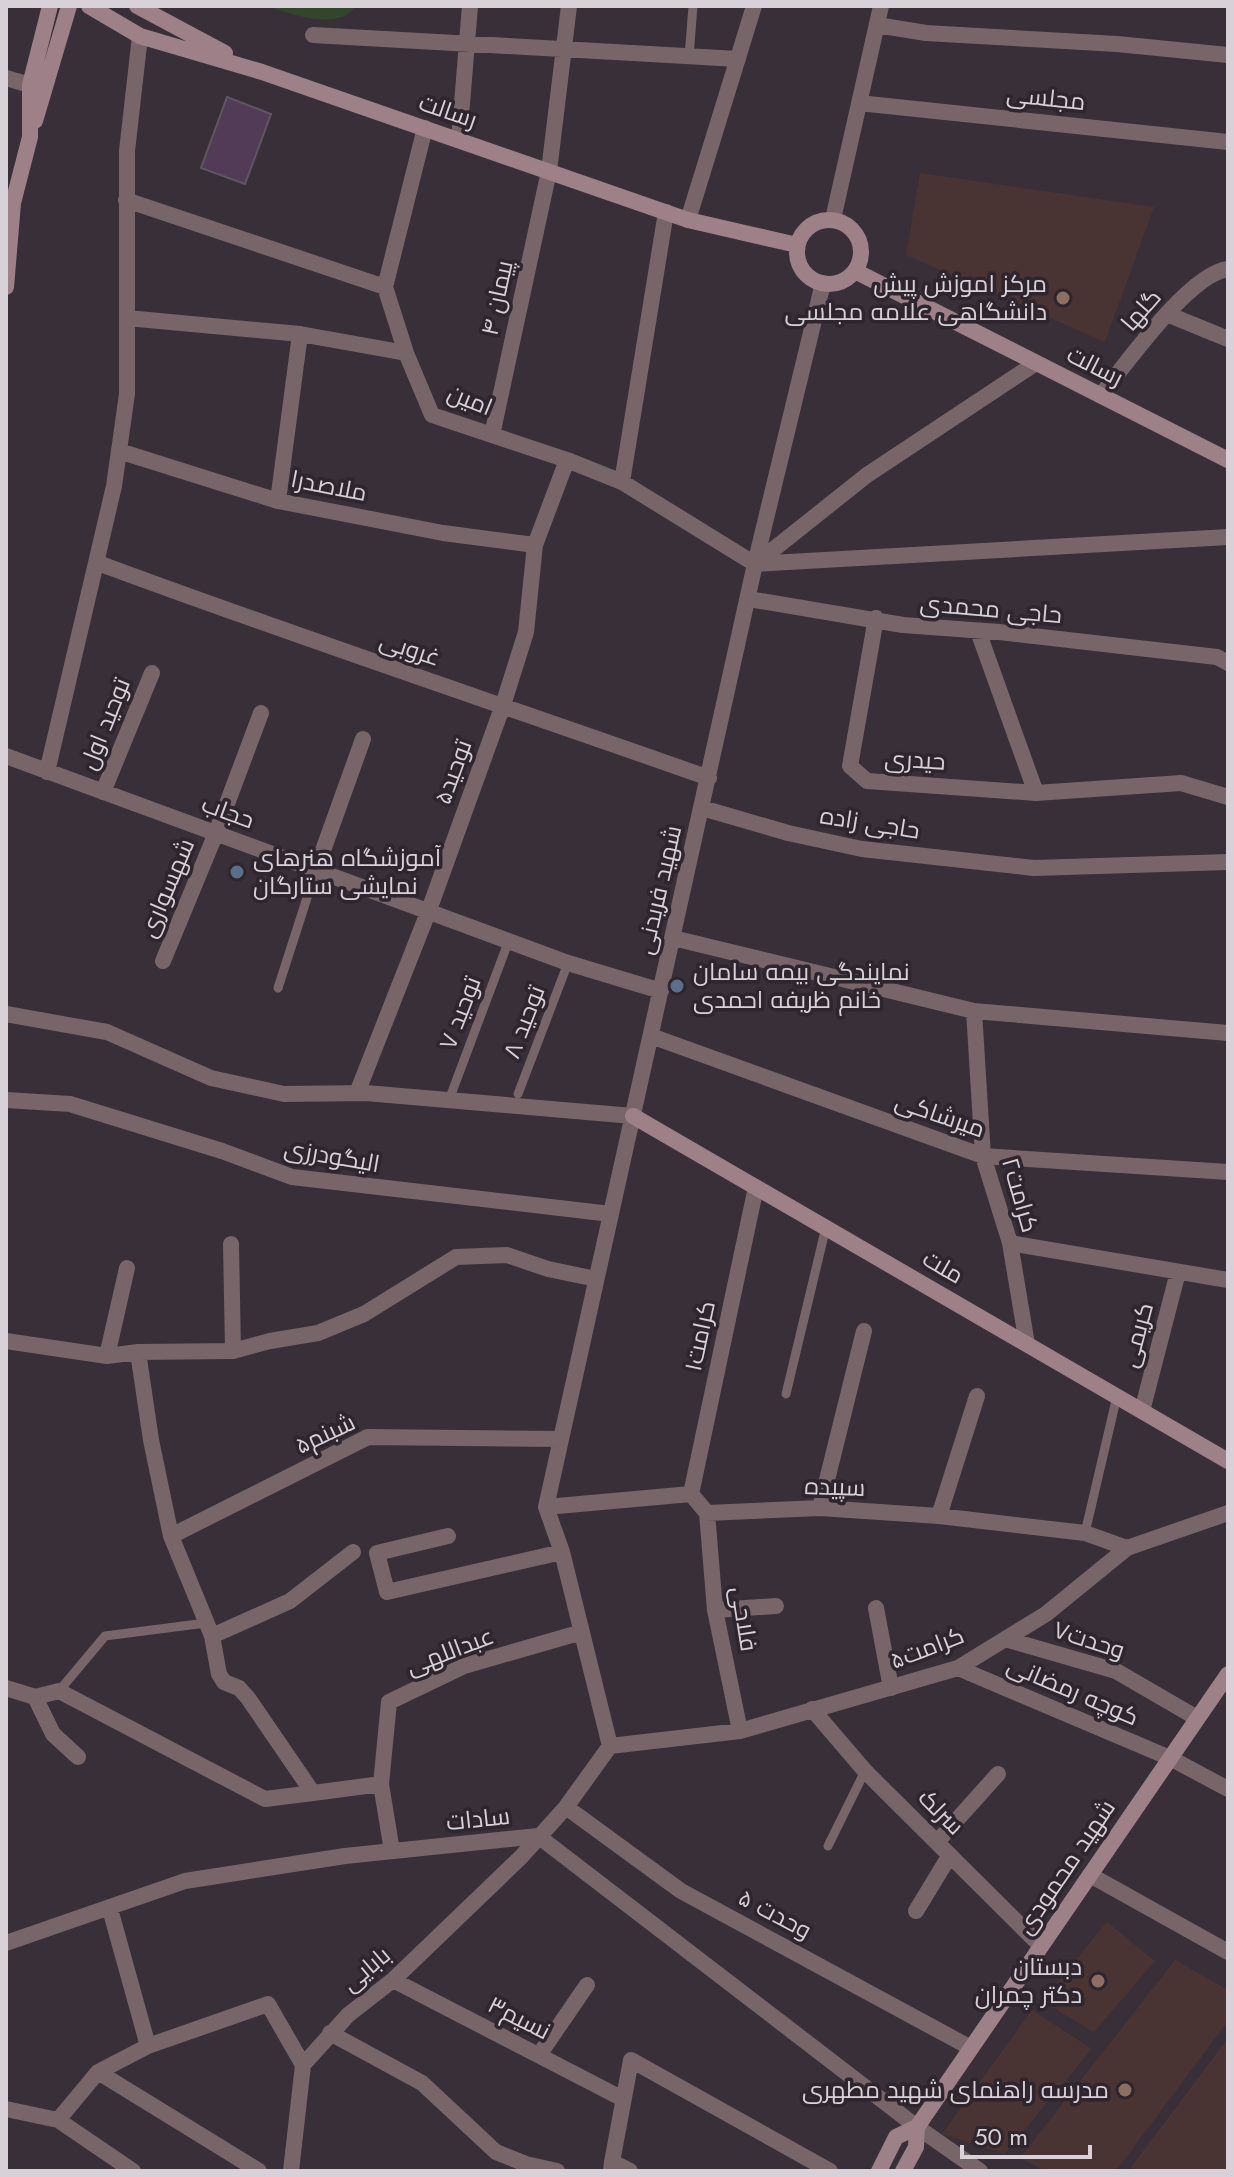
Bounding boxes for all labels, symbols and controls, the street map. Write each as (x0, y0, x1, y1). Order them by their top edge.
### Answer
street label: مجلسی (1005, 76, 1087, 119)
street label: رسالت (414, 84, 482, 137)
street label: پیمان ۴ (472, 257, 522, 339)
place label: مرکز اموزش پیش دانشگاهی علامه مجلسی (784, 266, 1047, 329)
street label: گلها (1112, 281, 1169, 339)
marker: مرکز اموزش پیش دانشگاهی علامه مجلسی (1054, 289, 1072, 307)
street label: رسالت (1061, 336, 1130, 395)
street label: امین (442, 375, 498, 424)
street label: ملاصدرا (288, 461, 370, 510)
street label: حاجی محمدی (919, 585, 1064, 632)
street label: غروبی (375, 622, 445, 675)
street label: توحید اول (70, 672, 139, 775)
street label: توحید۵ (425, 734, 481, 809)
street label: حیدری (884, 740, 946, 779)
street label: حجاب (197, 786, 259, 837)
street label: حاجی زاده (818, 797, 922, 848)
street label: شهید فریدنی (627, 822, 690, 958)
street label: شهسواری (130, 833, 203, 943)
place label: آموزشگاه هنرهای نمایشی ستارگان (253, 840, 442, 903)
marker: آموزشگاه هنرهای نمایشی ستارگان (228, 863, 246, 881)
place label: نمایندگی بیمه سامان خانم ظریفه احمدی (693, 954, 910, 1017)
street label: توحید ۷ (430, 971, 490, 1054)
marker: نمایندگی بیمه سامان خانم ظریفه احمدی (668, 977, 686, 995)
street label: توحید ۸ (494, 980, 554, 1063)
street label: میرشاکی (891, 1083, 990, 1146)
street label: الیگودرزی (281, 1130, 383, 1181)
street label: کرامت۲ (993, 1153, 1048, 1236)
street label: ملت (916, 1241, 970, 1292)
street label: کرامت۱ (675, 1297, 724, 1374)
street label: کریمی (1111, 1298, 1162, 1371)
street label: شبنم۵ (289, 1404, 361, 1463)
street label: سپیده (804, 1468, 866, 1505)
street label: فلاحی (722, 1584, 767, 1654)
street label: ۷وحدت (1049, 1612, 1129, 1667)
street label: کرامت۵ (885, 1617, 969, 1678)
street label: عبداللهی (401, 1618, 499, 1683)
street label: کوچه رمضانی (1002, 1647, 1145, 1734)
street label: سرلک (910, 1781, 972, 1843)
street label: شهید محمودی (1008, 1792, 1124, 1941)
street label: سادات (444, 1798, 512, 1839)
street label: وحدت ۵ (732, 1880, 818, 1947)
street label: بابایی (334, 1938, 398, 2000)
place label: دبستان دکتر چمران (975, 1949, 1082, 2012)
marker: دبستان دکتر چمران (1089, 1972, 1107, 1990)
street label: نسیم۳ (482, 1987, 557, 2048)
place label: مدرسه راهنمای شهید مطهری (802, 2072, 1109, 2107)
marker: مدرسه راهنمای شهید مطهری (1116, 2081, 1134, 2099)
scale bar (962, 2109, 1090, 2159)
text: 50 m (974, 2119, 1028, 2154)

